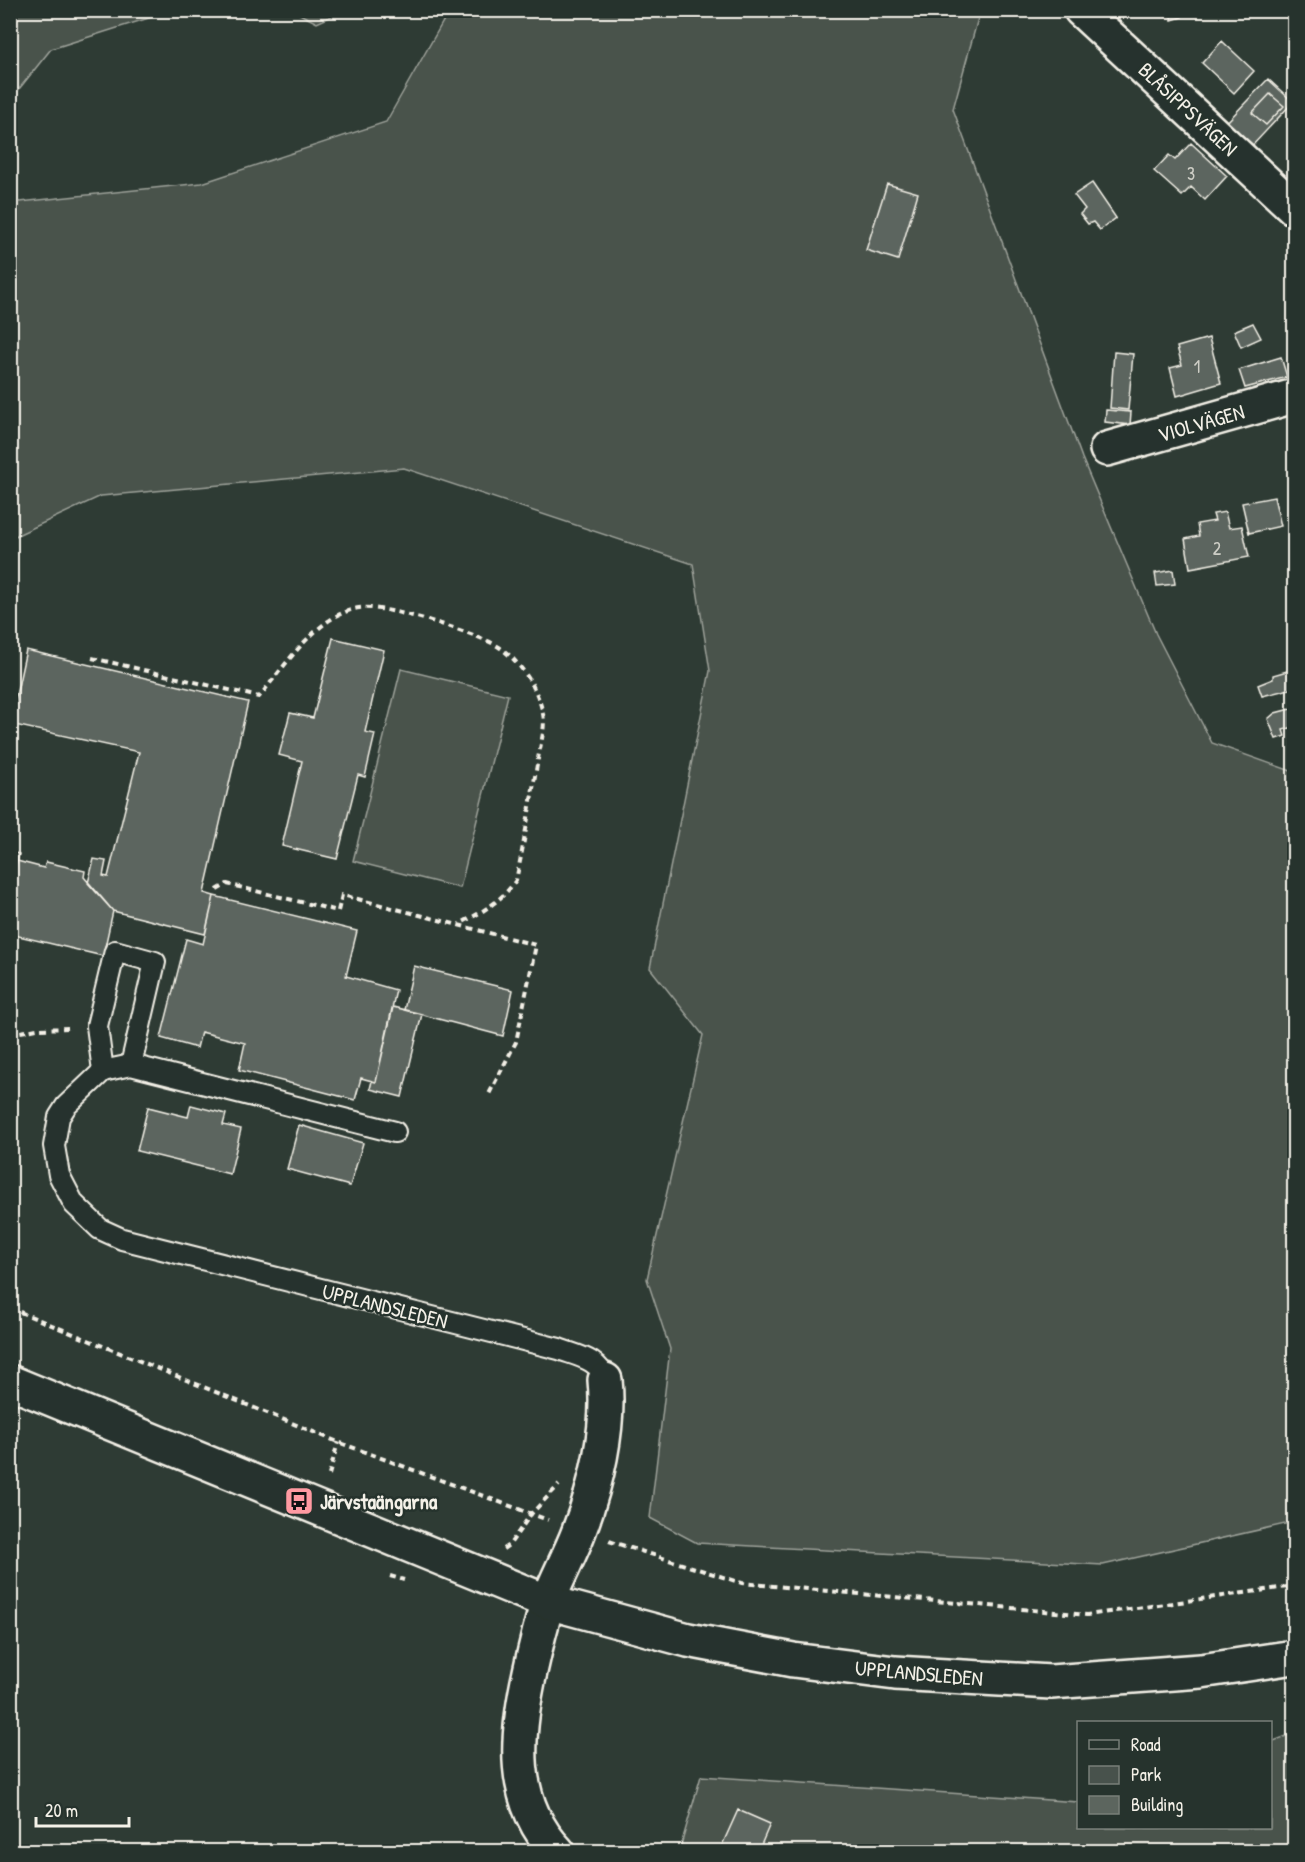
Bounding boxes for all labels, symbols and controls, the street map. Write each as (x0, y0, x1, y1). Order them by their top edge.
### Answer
street label: BLÅSIPPSVÄGEN (1132, 56, 1244, 162)
house number: 3 (1187, 161, 1195, 186)
house number: 1 (1194, 354, 1200, 379)
street label: VIOLVÄGEN (1154, 397, 1248, 449)
house number: 2 (1213, 536, 1222, 561)
street label: UPPLANDSLEDEN (319, 1276, 451, 1336)
bus stop icon: Järvstaängarna (283, 1485, 315, 1517)
place label: Järvstaängarna (320, 1487, 438, 1517)
street label: UPPLANDSLEDEN (854, 1653, 984, 1693)
legend (1077, 1721, 1272, 1829)
text: Road (1131, 1732, 1161, 1757)
text: Park (1131, 1762, 1162, 1787)
scale bar (36, 1790, 129, 1828)
text: Building (1131, 1792, 1183, 1817)
text: 20 m (45, 1798, 78, 1823)

